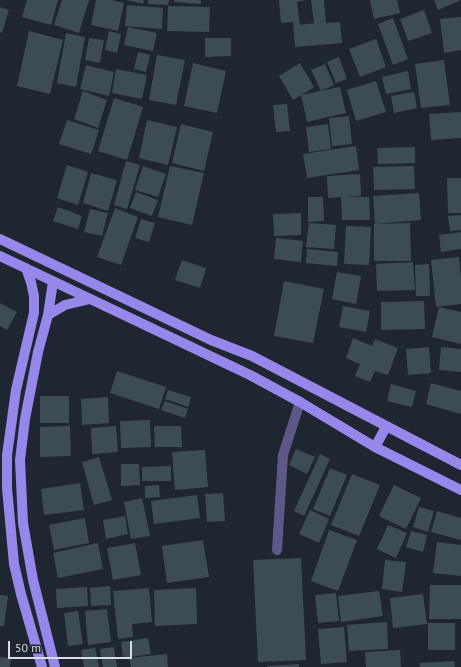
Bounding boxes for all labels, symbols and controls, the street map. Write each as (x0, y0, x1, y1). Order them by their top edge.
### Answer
scale bar (10, 633, 134, 659)
text: 50 m (15, 640, 41, 655)

